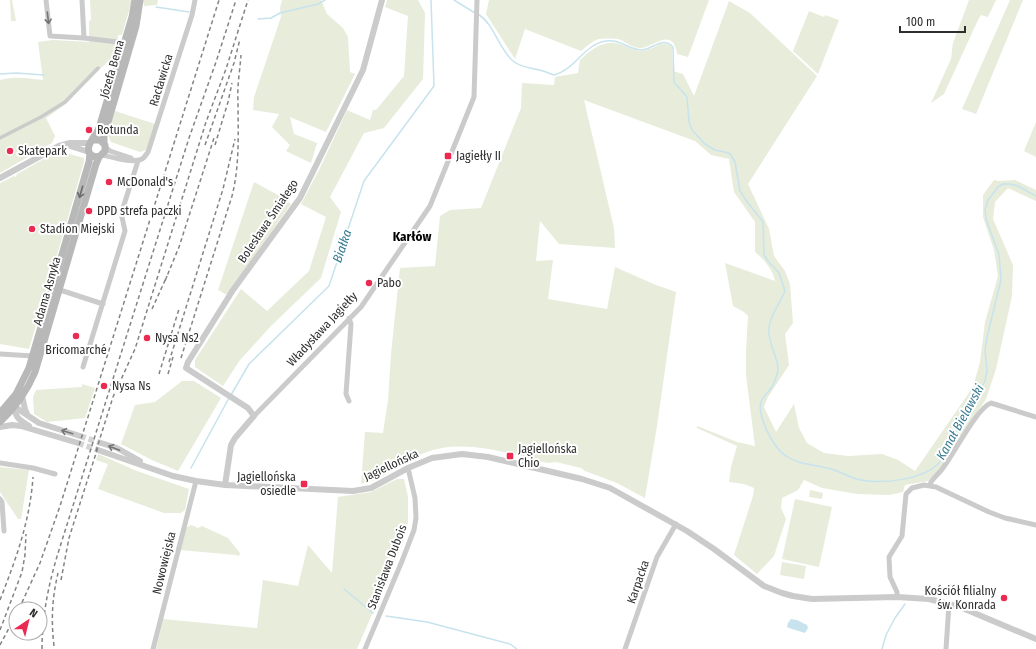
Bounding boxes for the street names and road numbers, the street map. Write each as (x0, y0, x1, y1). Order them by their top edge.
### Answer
street label: Józefa Bema (97, 38, 127, 100)
street label: Racławicka (146, 52, 176, 108)
street label: Bolesława Śmiałego (234, 176, 301, 265)
street label: Adama Asnyka (31, 255, 64, 327)
street label: Władysława Jagiełły (284, 289, 360, 369)
street label: Jagiellońska (361, 446, 421, 484)
street label: Stanisława Dubois (364, 523, 410, 611)
street label: Nowowiejska (149, 530, 179, 596)
street label: Karpacka (624, 558, 652, 606)

